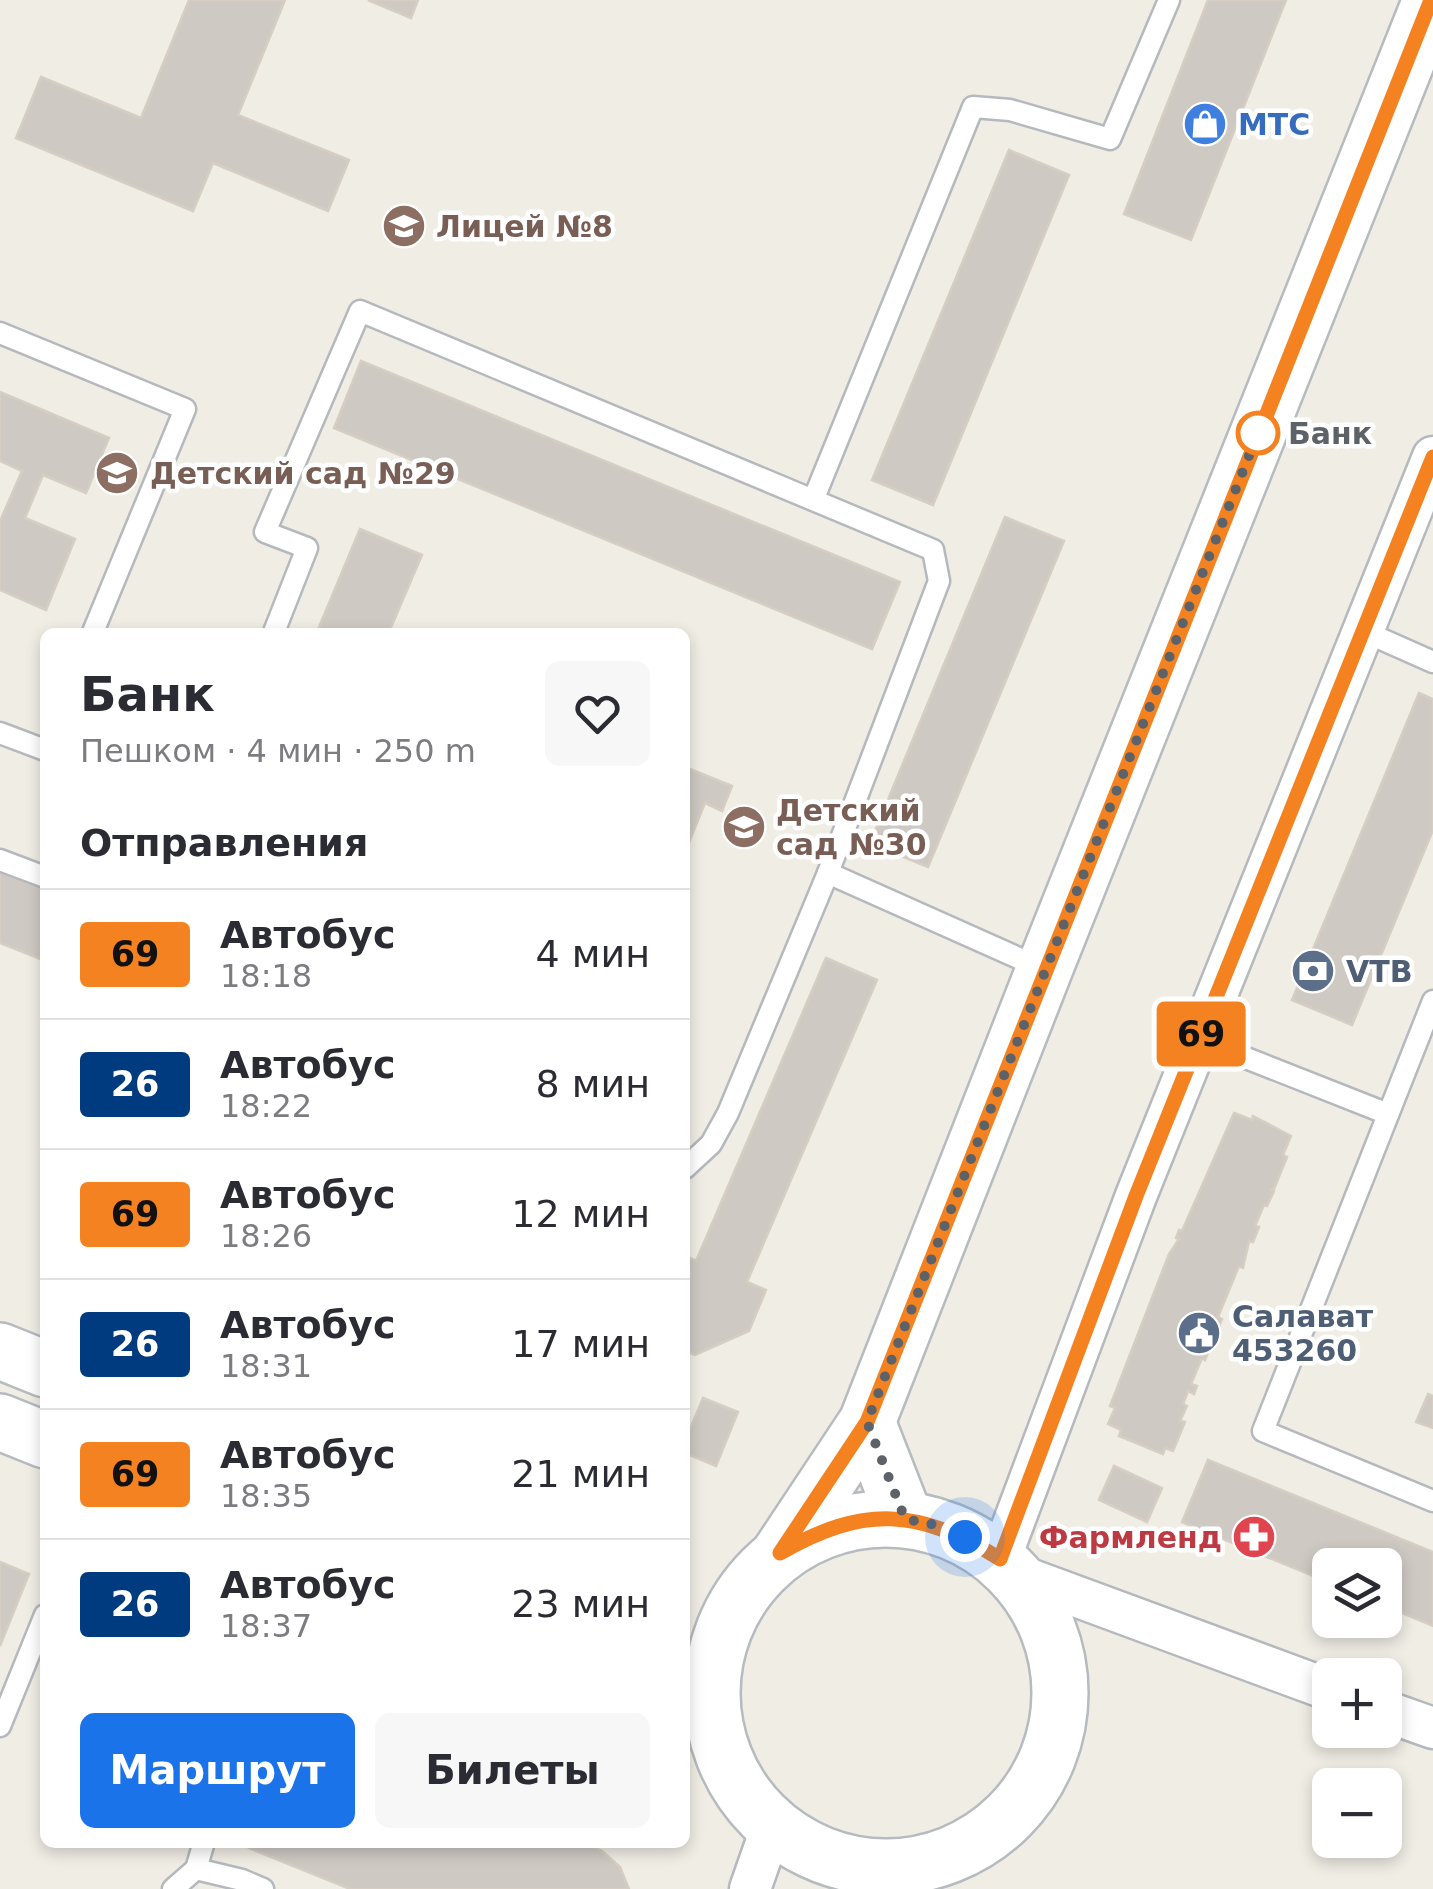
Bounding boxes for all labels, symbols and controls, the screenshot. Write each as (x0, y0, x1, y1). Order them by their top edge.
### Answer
shop icon: МТС (1182, 101, 1228, 147)
place label: МТС (1238, 107, 1310, 142)
school or university icon: Лицей №8 (381, 203, 427, 249)
place label: Лицей №8 (436, 209, 613, 244)
marker: Банк (1237, 412, 1279, 454)
place label: Банк (1288, 416, 1372, 451)
school or university icon: Детский сад №29 (94, 450, 140, 496)
place label: Детский сад №29 (150, 456, 456, 491)
button: heart (545, 661, 650, 766)
text: Банк (80, 666, 215, 722)
text: Пешком · 4 мин · 250 m (80, 732, 476, 770)
place label: Детский сад №30 (776, 793, 927, 862)
school or university icon: Детский сад №30 (721, 804, 767, 850)
text: Отправления (80, 821, 368, 865)
text: Автобус (220, 913, 395, 957)
text: 4 мин (536, 932, 650, 976)
text: 69 (111, 934, 159, 974)
bank icon: VTB (1290, 948, 1336, 994)
place label: VTB (1346, 954, 1413, 989)
text: 18:18 (220, 957, 312, 995)
line badge: 69 (1156, 1002, 1246, 1066)
text: 69 (1177, 1014, 1225, 1054)
text: Автобус (220, 1043, 395, 1087)
text: 8 мин (536, 1062, 650, 1106)
text: 26 (111, 1064, 159, 1104)
text: 18:22 (220, 1087, 312, 1125)
text: Автобус (220, 1173, 395, 1217)
text: 12 мин (511, 1192, 650, 1236)
text: 69 (111, 1194, 159, 1234)
text: 18:26 (220, 1217, 312, 1255)
place label: Салават 453260 (1232, 1299, 1374, 1368)
text: Автобус (220, 1303, 395, 1347)
public building icon: Салават 453260 (1176, 1310, 1222, 1356)
text: 17 мин (511, 1322, 650, 1366)
text: 26 (111, 1324, 159, 1364)
text: 18:31 (220, 1347, 312, 1385)
text: Автобус (220, 1433, 395, 1477)
text: 21 мин (511, 1452, 650, 1496)
text: 69 (111, 1454, 159, 1494)
text: 18:35 (220, 1477, 312, 1515)
your location (940, 1512, 990, 1562)
pharmacy icon: Фармленд (1231, 1514, 1277, 1560)
place label: Фармленд (1039, 1520, 1222, 1555)
map controls (1312, 1548, 1402, 1858)
button: layers (1312, 1548, 1402, 1638)
text: Автобус (220, 1563, 395, 1607)
text: 23 мин (511, 1582, 650, 1626)
text: 26 (111, 1584, 159, 1624)
text: 18:37 (220, 1607, 312, 1645)
button: + (1312, 1658, 1402, 1748)
button: Маршрут (80, 1713, 355, 1828)
button: Билеты (375, 1713, 650, 1828)
button: − (1312, 1768, 1402, 1858)

